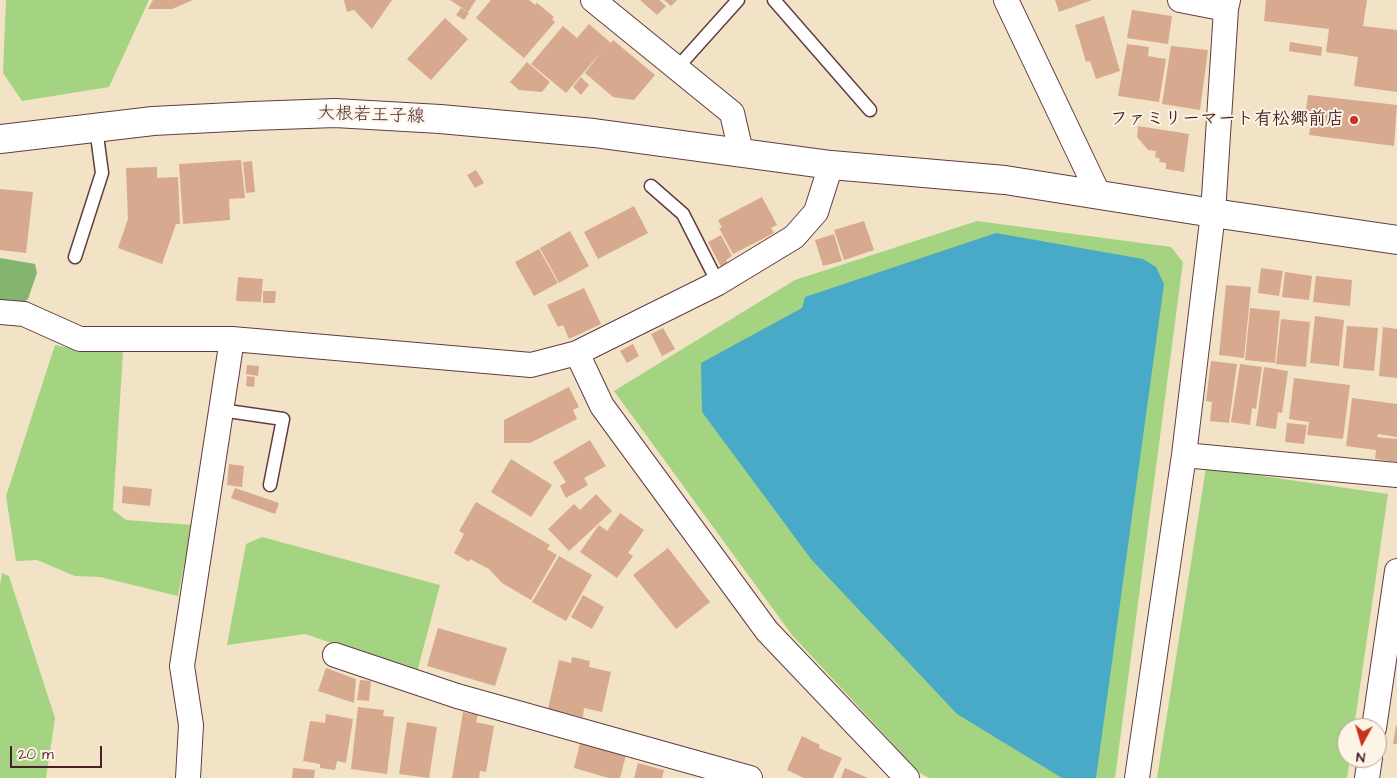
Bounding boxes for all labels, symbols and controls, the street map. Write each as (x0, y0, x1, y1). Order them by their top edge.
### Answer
street label: 大根若王子線 (317, 103, 425, 129)
place label: ファミリーマート有松郷前店 (1110, 109, 1344, 131)
marker: ファミリーマート有松郷前店 (1348, 114, 1360, 126)
north arrow (1337, 718, 1387, 768)
scale bar (12, 736, 105, 768)
text: 20 m (18, 744, 54, 765)
text: N (1355, 747, 1366, 767)

